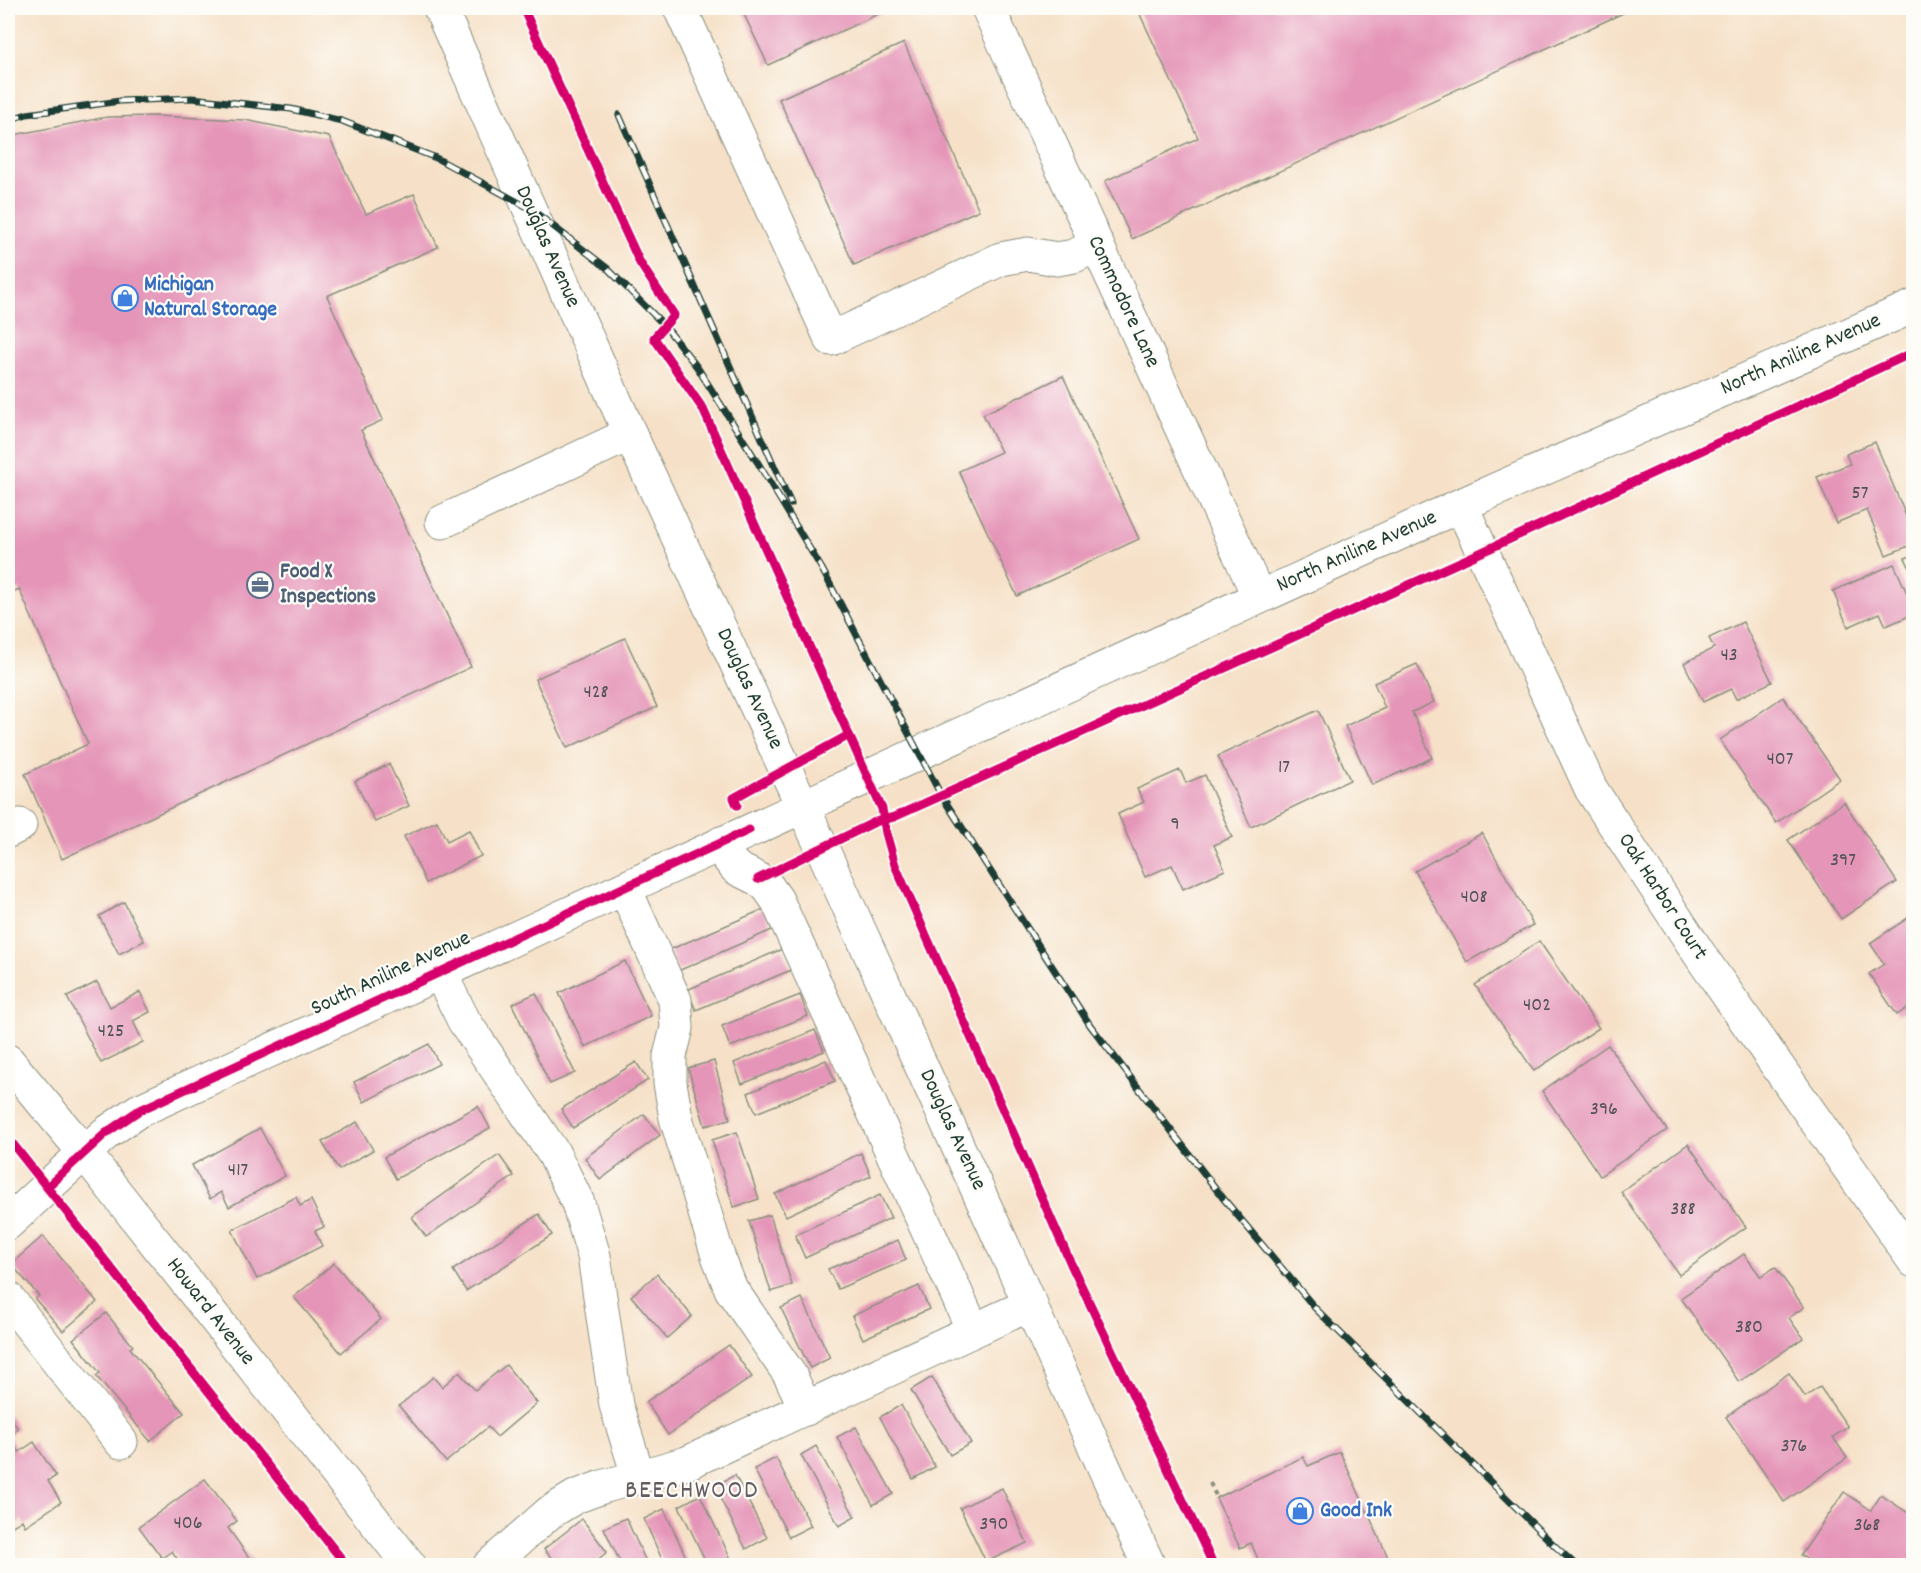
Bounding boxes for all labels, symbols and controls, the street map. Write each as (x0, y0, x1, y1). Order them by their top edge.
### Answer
street label: Douglas Avenue (506, 181, 588, 313)
street label: Commodore Lane (1079, 231, 1167, 373)
place label: Michigan Natural Storage (144, 270, 277, 326)
shop icon: Michigan Natural Storage (110, 283, 140, 313)
street label: North Aniline Avenue (1716, 306, 1886, 404)
house number: 57 (1852, 480, 1868, 508)
street label: North Aniline Avenue (1272, 503, 1442, 601)
place label: Food X Inspections (280, 557, 376, 613)
office icon: Food X Inspections (245, 570, 275, 600)
street label: Douglas Avenue (707, 623, 791, 755)
house number: 43 (1720, 642, 1738, 670)
house number: 428 (583, 679, 609, 707)
house number: 407 (1767, 746, 1793, 774)
house number: 17 (1278, 754, 1290, 782)
house number: 9 (1170, 811, 1180, 839)
street label: Oak Harbor Court (1609, 827, 1715, 967)
house number: 397 (1830, 847, 1856, 875)
house number: 408 (1460, 884, 1488, 912)
street label: South Aniline Avenue (306, 923, 476, 1025)
house number: 402 (1523, 992, 1551, 1020)
house number: 425 (98, 1018, 124, 1046)
street label: Douglas Avenue (910, 1064, 994, 1196)
house number: 396 (1590, 1096, 1618, 1124)
house number: 417 (228, 1157, 248, 1185)
house number: 388 (1671, 1196, 1695, 1224)
street label: Howard Avenue (158, 1252, 262, 1372)
house number: 380 (1735, 1314, 1763, 1342)
house number: 376 (1781, 1433, 1807, 1461)
district label: BEECHWOOD (625, 1473, 759, 1510)
shop icon: Good Ink (1285, 1496, 1315, 1526)
place label: Good Ink (1320, 1496, 1392, 1527)
house number: 406 (174, 1510, 203, 1538)
house number: 390 (980, 1511, 1008, 1539)
house number: 368 (1854, 1512, 1880, 1540)

